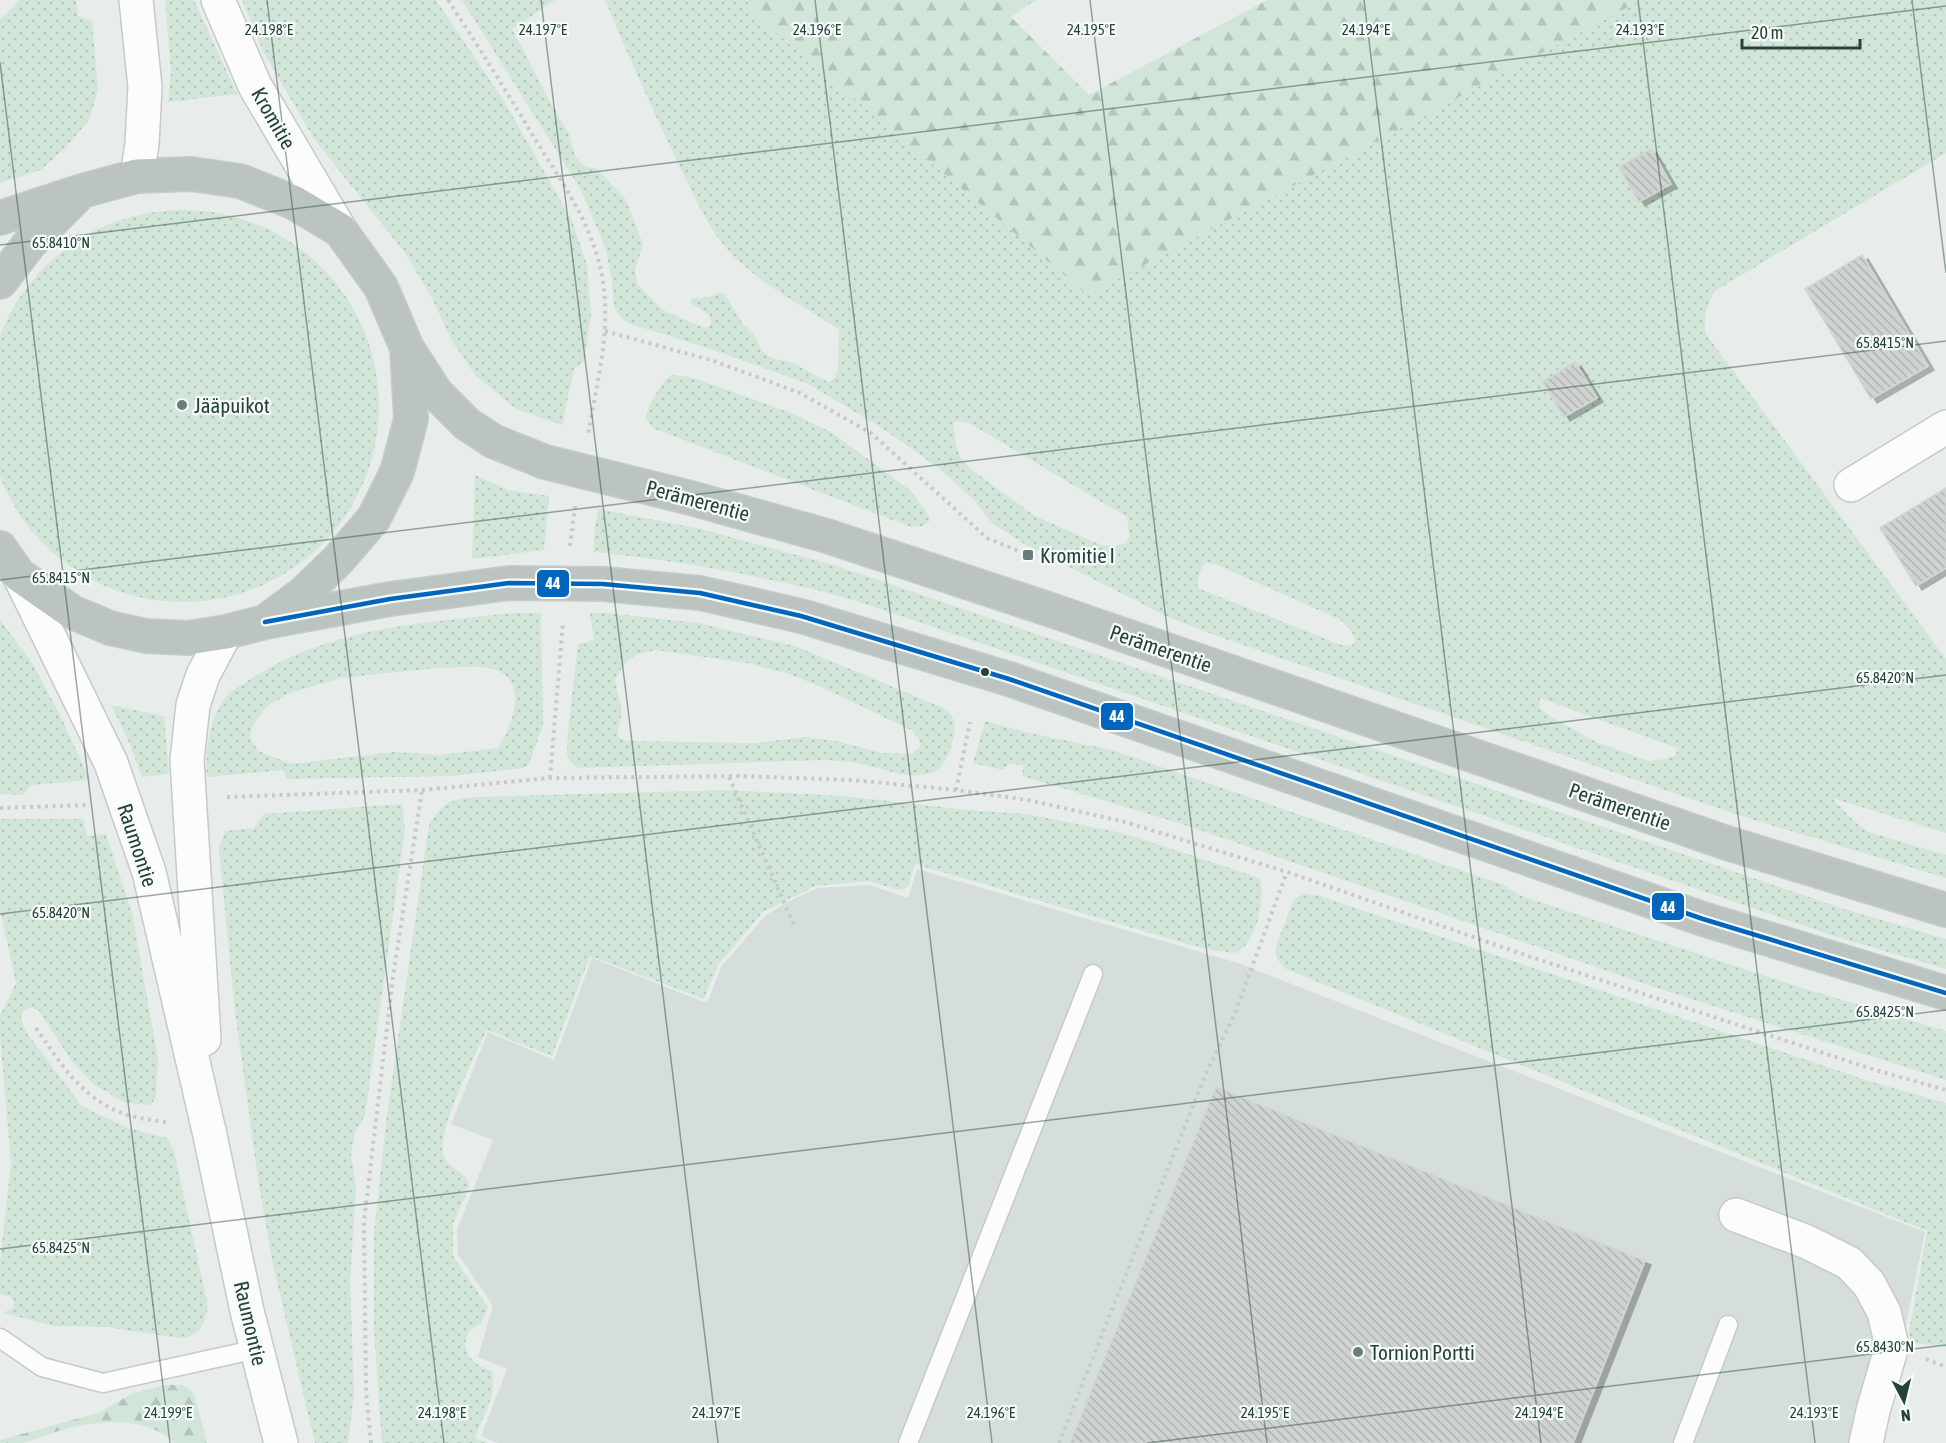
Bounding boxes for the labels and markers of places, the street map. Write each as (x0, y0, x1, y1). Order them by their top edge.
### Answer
place label: Jääpuikot (194, 393, 270, 417)
marker: Jääpuikot (175, 398, 189, 412)
place label: Kromitie I (1040, 543, 1115, 567)
marker: Kromitie I (1021, 548, 1035, 562)
unlabelled marker (979, 666, 991, 678)
place label: Tornion Portti (1370, 1340, 1475, 1364)
marker: Tornion Portti (1351, 1345, 1365, 1359)

